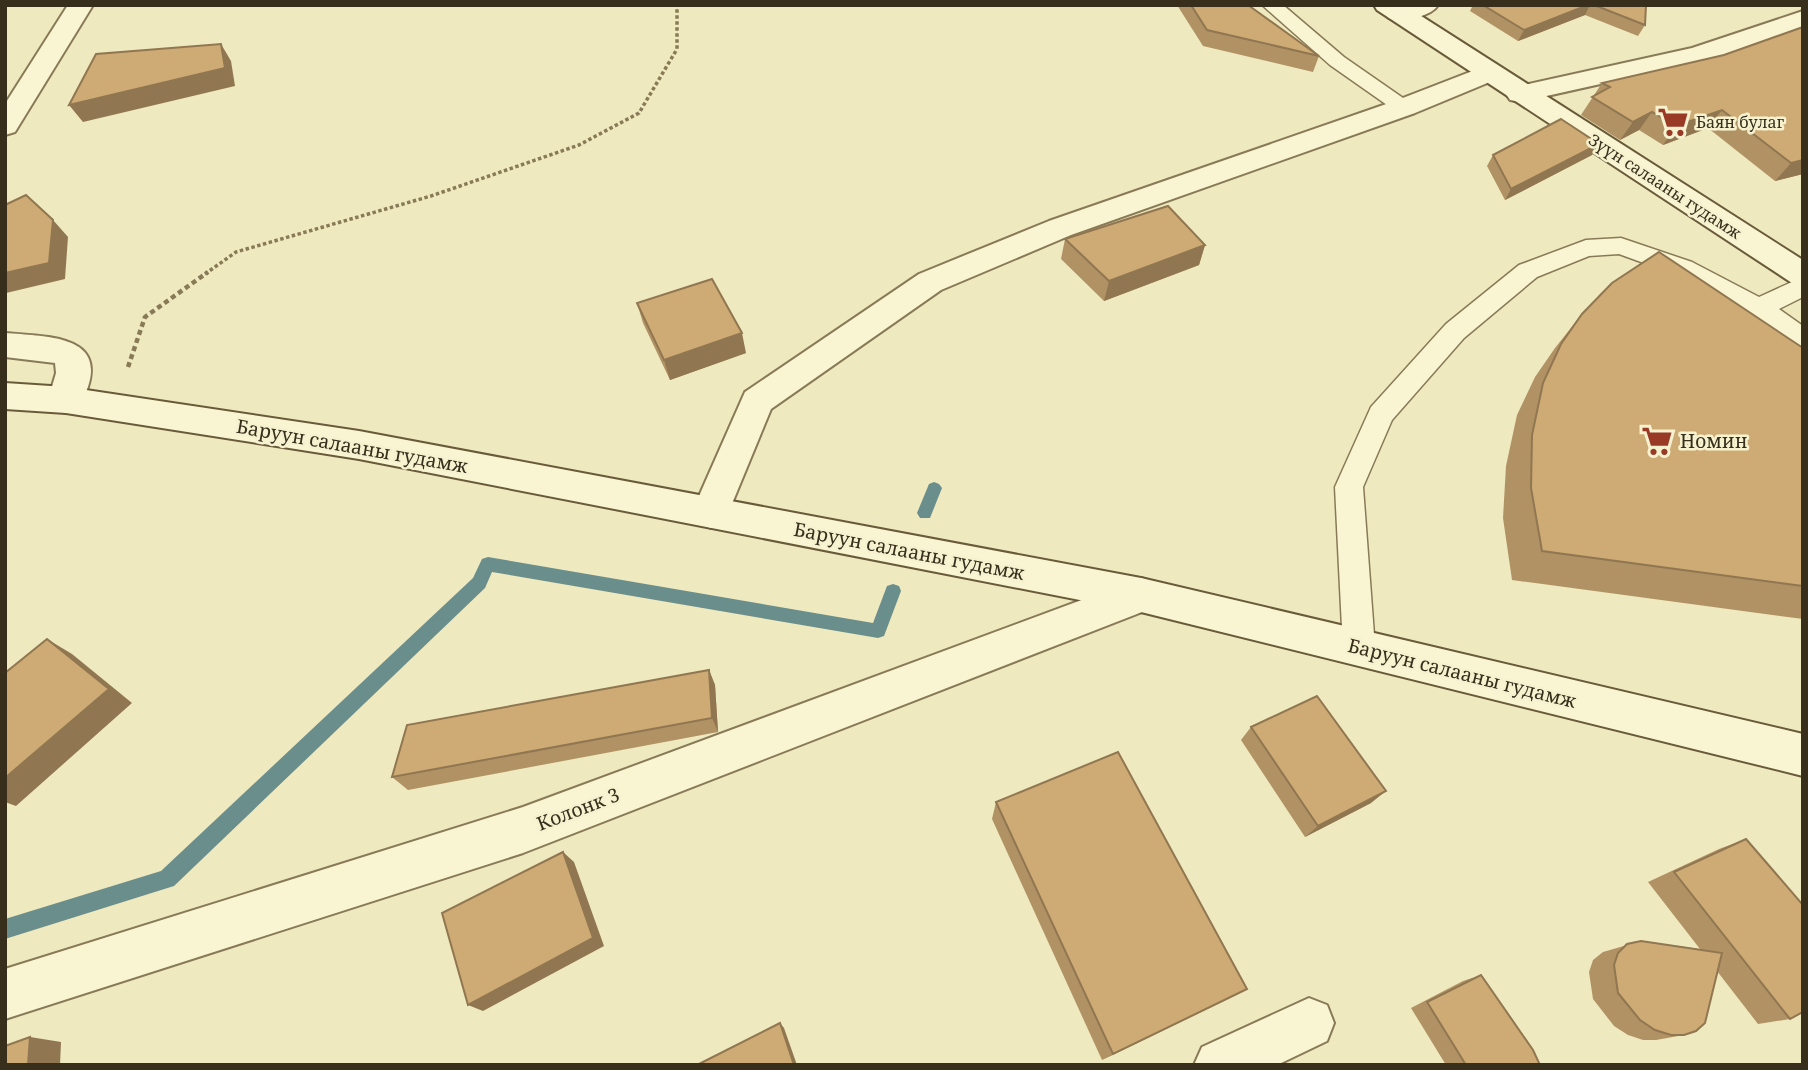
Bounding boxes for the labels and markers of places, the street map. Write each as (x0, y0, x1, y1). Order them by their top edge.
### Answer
supermarket icon: Баян булаг (1656, 105, 1690, 139)
place label: Баян булаг (1696, 111, 1785, 133)
supermarket icon: Номин (1640, 424, 1674, 458)
place label: Номин (1680, 428, 1747, 454)

